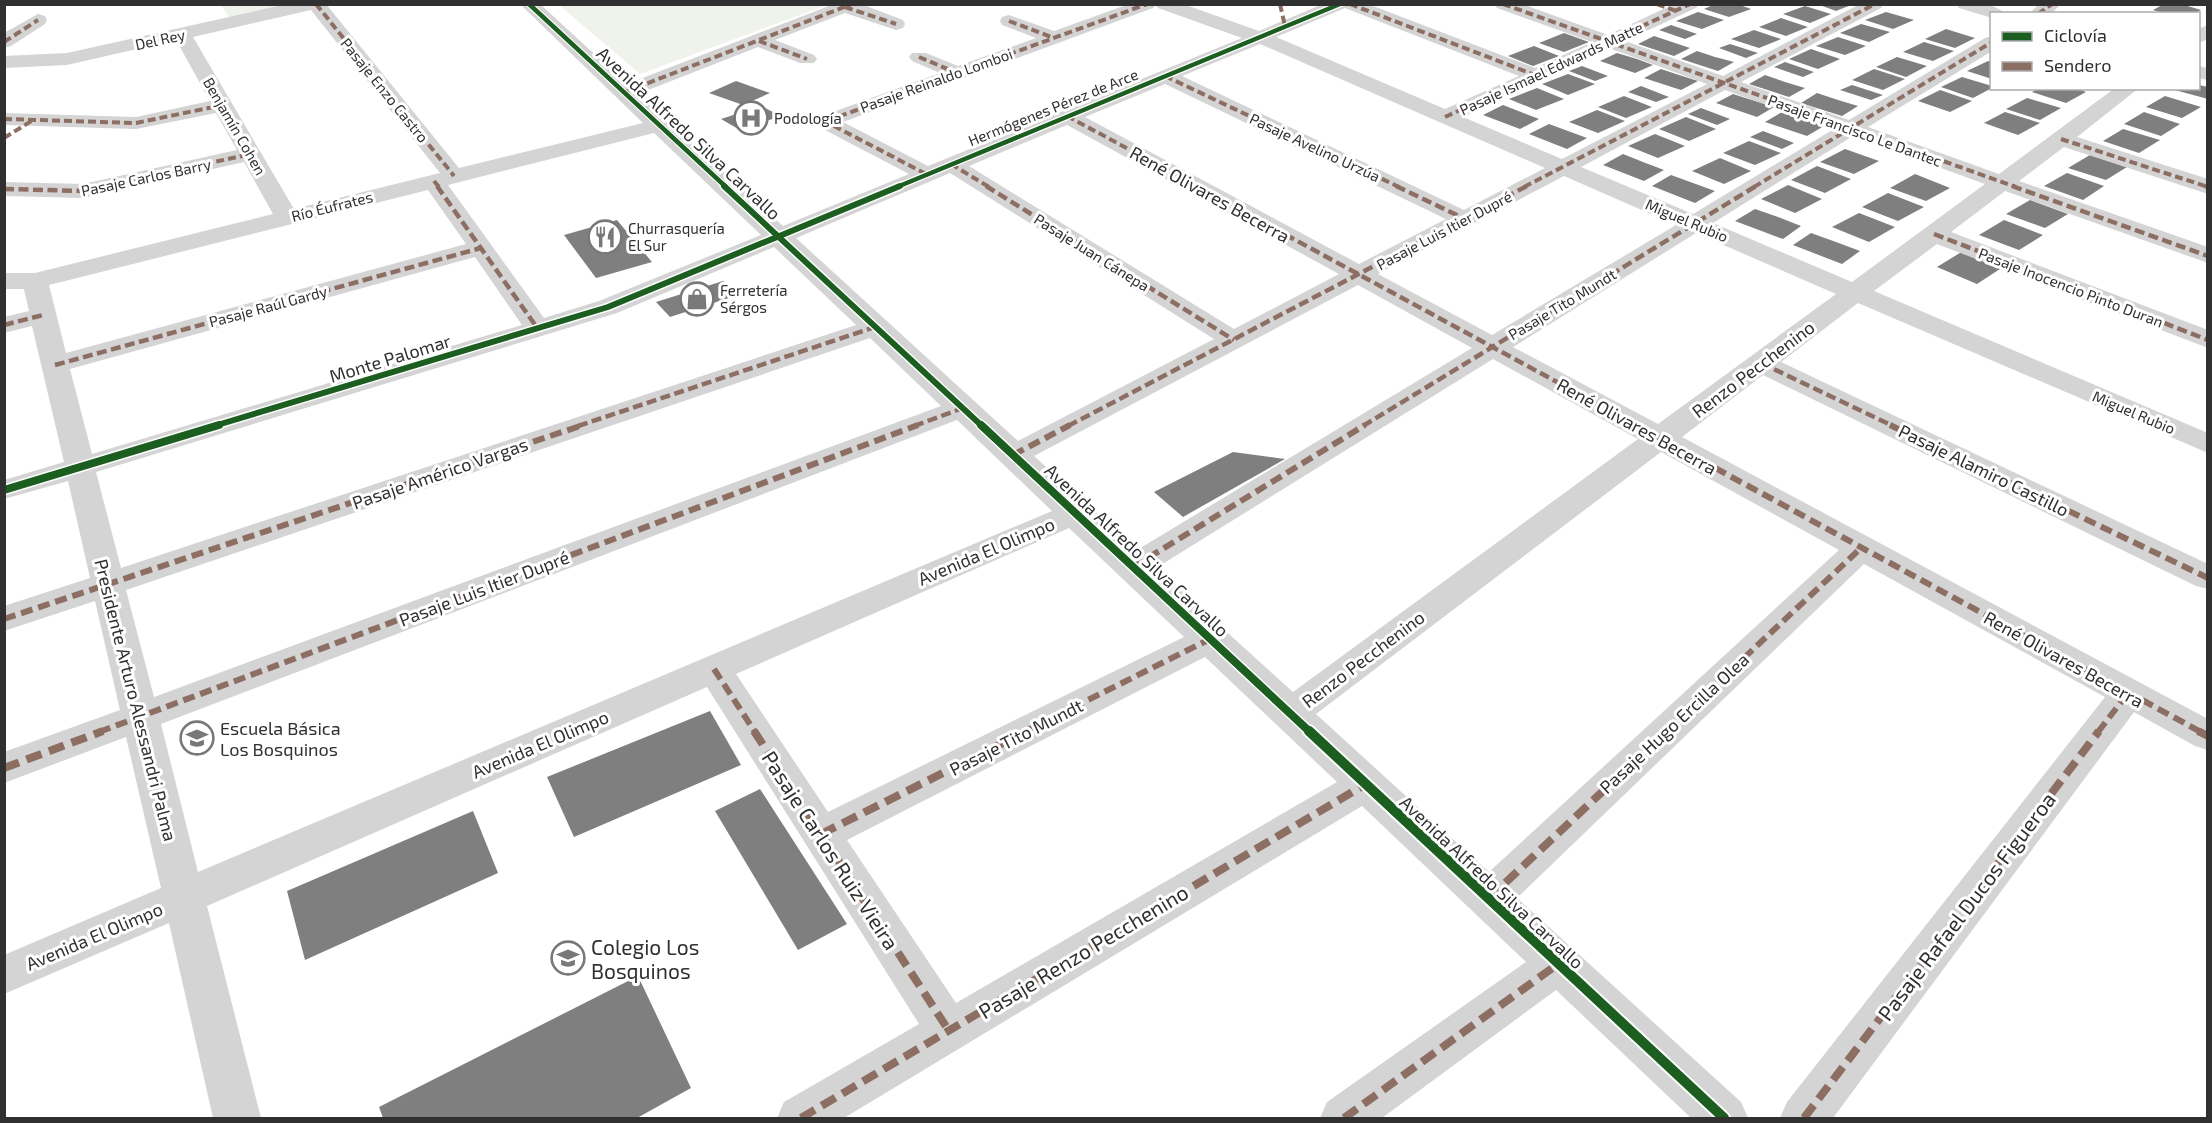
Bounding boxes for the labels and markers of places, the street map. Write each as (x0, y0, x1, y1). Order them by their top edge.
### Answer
hospital icon: Podología (733, 100, 769, 136)
place label: Podología (774, 109, 842, 127)
restaurant icon: Churrasquería El Sur (587, 219, 623, 255)
place label: Churrasquería El Sur (628, 219, 725, 254)
shop icon: Ferretería Sérgos (679, 281, 715, 317)
place label: Ferretería Sérgos (720, 281, 788, 316)
place label: Escuela Básica Los Bosquinos (220, 717, 341, 760)
school or university icon: Escuela Básica Los Bosquinos (179, 720, 215, 756)
place label: Colegio Los Bosquinos (591, 934, 699, 983)
school or university icon: Colegio Los Bosquinos (550, 940, 586, 976)

